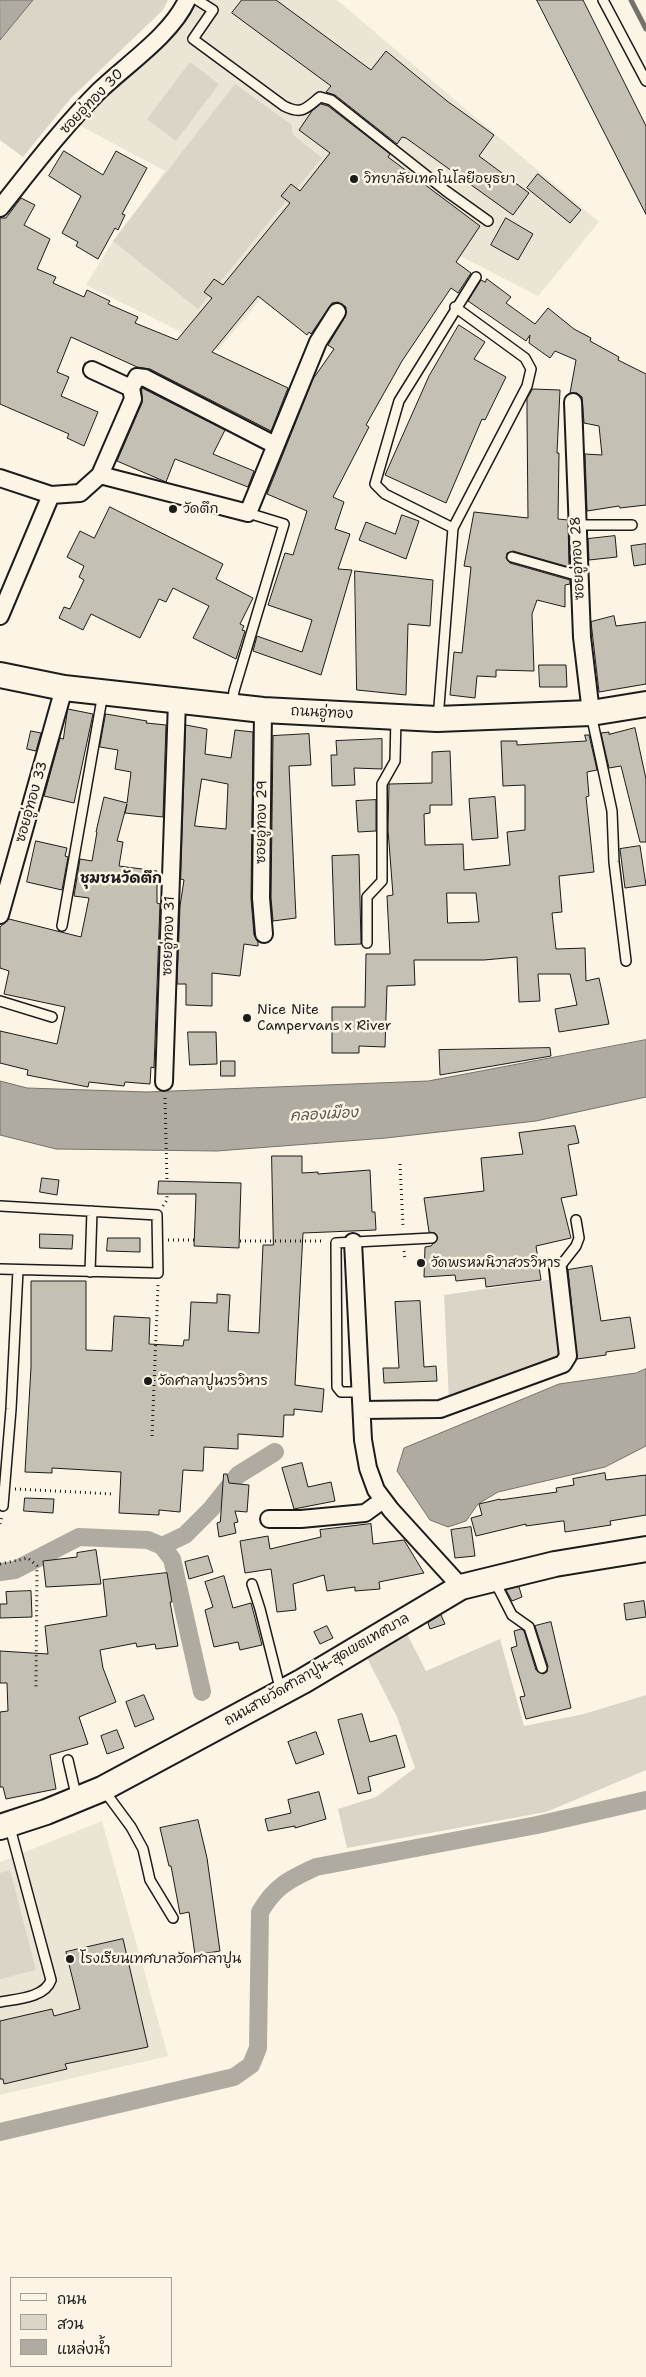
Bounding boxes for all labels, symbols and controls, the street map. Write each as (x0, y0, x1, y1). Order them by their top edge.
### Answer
street label: ซอยอู่ทอง 30 (57, 66, 127, 138)
place label: วิทยาลัยเทคโนโลยีอยุธยา (364, 171, 515, 187)
marker: วิทยาลัยเทคโนโลยีอยุธยา (348, 173, 360, 185)
place label: วัดตึก (183, 501, 218, 517)
marker: วัดตึก (167, 503, 179, 515)
street label: ซอยอู่ทอง 28 (567, 516, 589, 600)
street label: ถนนอู่ทอง (290, 703, 354, 723)
street label: ซอยอู่ทอง 33 (12, 759, 52, 845)
street label: ซอยอู่ทอง 29 (253, 780, 271, 864)
district label: ชุมชนวัดตึก (80, 870, 162, 888)
street label: ซอยอู่ทอง 31 (159, 896, 179, 976)
place label: Nice Nite Campervans x River (257, 1002, 391, 1034)
marker: Nice Nite Campervans x River (241, 1012, 253, 1024)
water label: คลองเมือง (290, 1104, 358, 1126)
place label: วัดพรหมนิวาสวรวิหาร (431, 1255, 561, 1271)
marker: วัดพรหมนิวาสวรวิหาร (415, 1257, 427, 1269)
place label: วัดศาลาปูนวรวิหาร (158, 1373, 268, 1389)
marker: วัดศาลาปูนวรวิหาร (142, 1375, 154, 1387)
street label: ถนนสายวัดศาลาปูน-สุดเขตเทศบาล (222, 1610, 412, 1730)
place label: โรงเรียนเทศบาลวัดศาลาปูน (80, 1951, 241, 1967)
marker: โรงเรียนเทศบาลวัดศาลาปูน (64, 1953, 76, 1965)
legend (10, 2277, 172, 2367)
text: ถนน (57, 2289, 86, 2309)
text: สวน (57, 2314, 84, 2334)
text: แหล่งน้ำ (57, 2339, 111, 2359)

